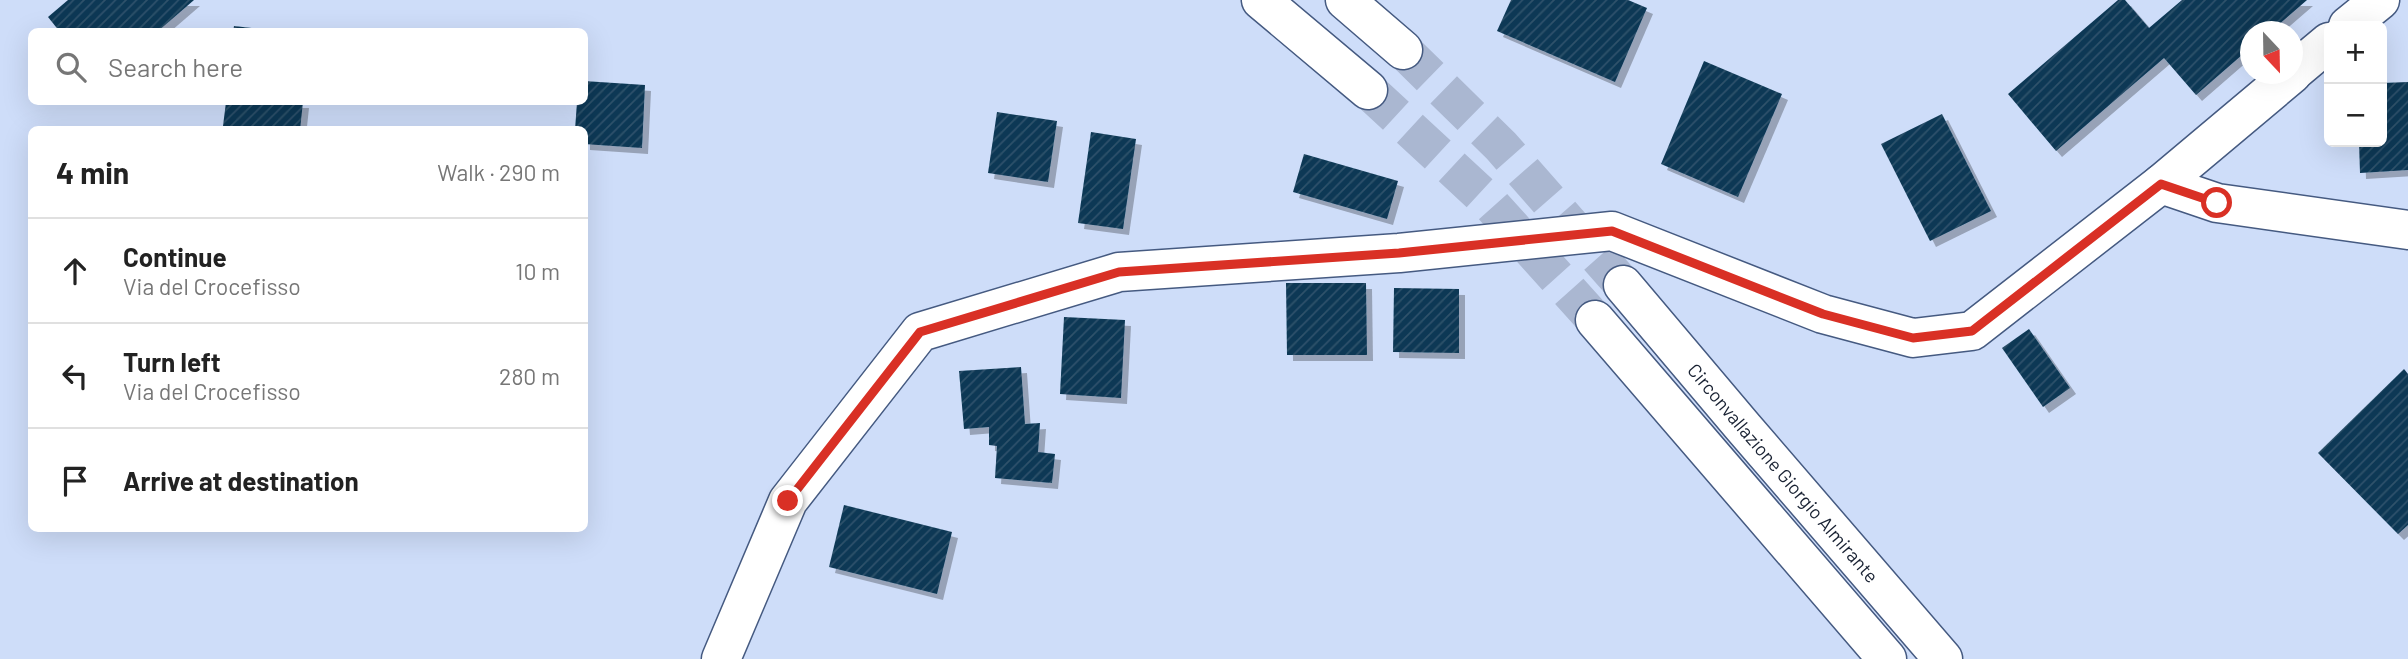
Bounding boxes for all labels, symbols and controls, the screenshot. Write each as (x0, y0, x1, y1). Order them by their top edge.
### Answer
north arrow (2240, 21, 2303, 84)
map controls (2324, 21, 2387, 147)
button: + (2324, 21, 2387, 84)
search box (28, 28, 588, 105)
icon: search (52, 48, 90, 86)
text: Search here (108, 51, 243, 82)
button: − (2324, 84, 2387, 147)
text: 4 min (56, 154, 129, 190)
text: Walk · 290 m (437, 158, 560, 186)
route start (2201, 187, 2232, 218)
text: Continue (123, 241, 227, 272)
icon: ahead (56, 252, 94, 290)
text: 10 m (515, 257, 560, 285)
text: Via del Crocefisso (123, 272, 301, 300)
text: Turn left (123, 346, 221, 377)
icon: left (56, 357, 94, 395)
street label: Circonvallazione Giorgio Almirante (1683, 359, 1884, 587)
text: 280 m (499, 362, 560, 390)
text: Via del Crocefisso (123, 377, 301, 405)
icon: arrive (56, 462, 94, 500)
text: Arrive at destination (123, 465, 359, 496)
route end (772, 485, 803, 516)

